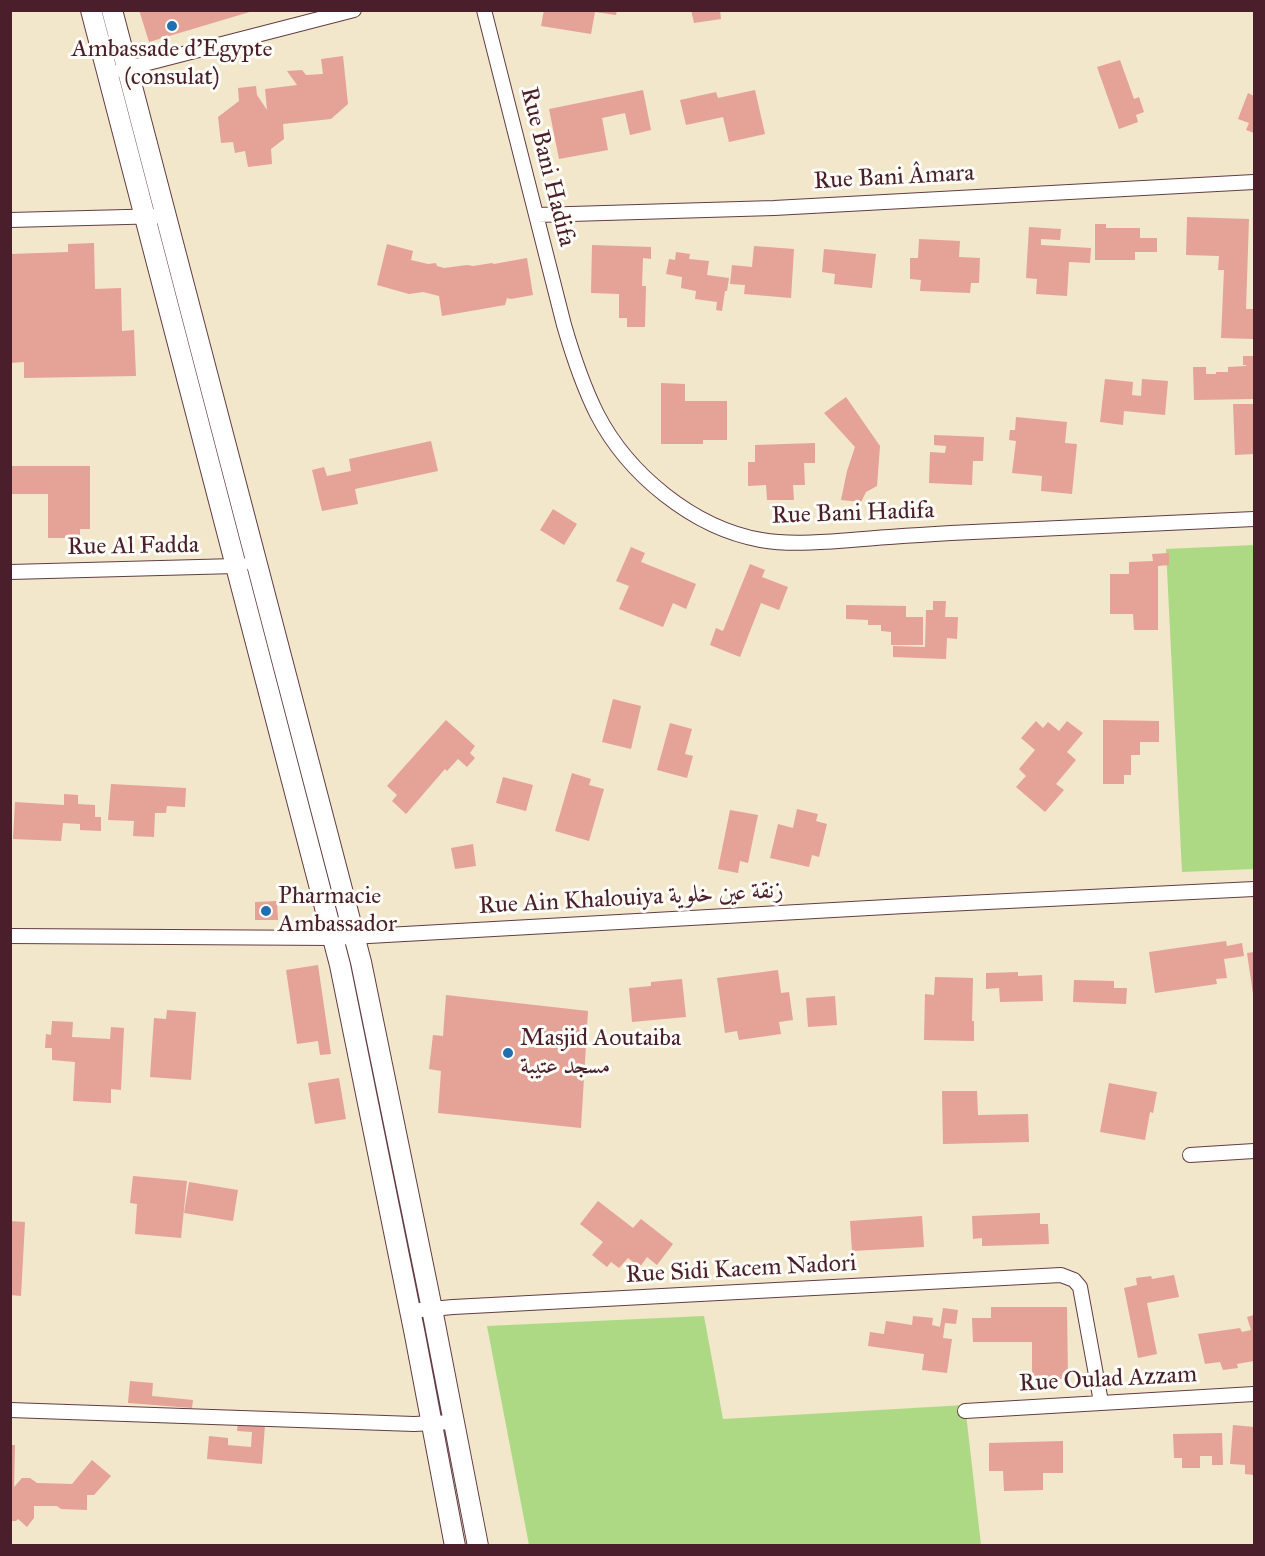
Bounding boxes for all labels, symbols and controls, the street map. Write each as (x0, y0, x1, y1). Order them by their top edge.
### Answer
marker: Ambassade d'Egypte (consulat) (165, 19, 179, 33)
place label: Ambassade d'Egypte (consulat) (71, 36, 273, 92)
street label: Rue Bani Hadifa (513, 84, 581, 250)
street label: Rue Bani Âmara (813, 159, 975, 197)
street label: Rue Bani Hadifa (771, 497, 935, 531)
street label: Rue Al Fadda (67, 531, 199, 563)
street label: Rue Ain Khalouiya زنقة عين خلوية (478, 877, 784, 921)
place label: Pharmacie Ambassador (278, 883, 397, 939)
marker: Pharmacie Ambassador (259, 904, 273, 918)
place label: Masjid Aoutaiba مسجد عتيبة (520, 1025, 681, 1081)
marker: Masjid Aoutaiba مسجد عتيبة (501, 1046, 515, 1060)
street label: Rue Sidi Kacem Nadori (625, 1250, 857, 1290)
street label: Rue Oulad Azzam (1018, 1361, 1198, 1399)

